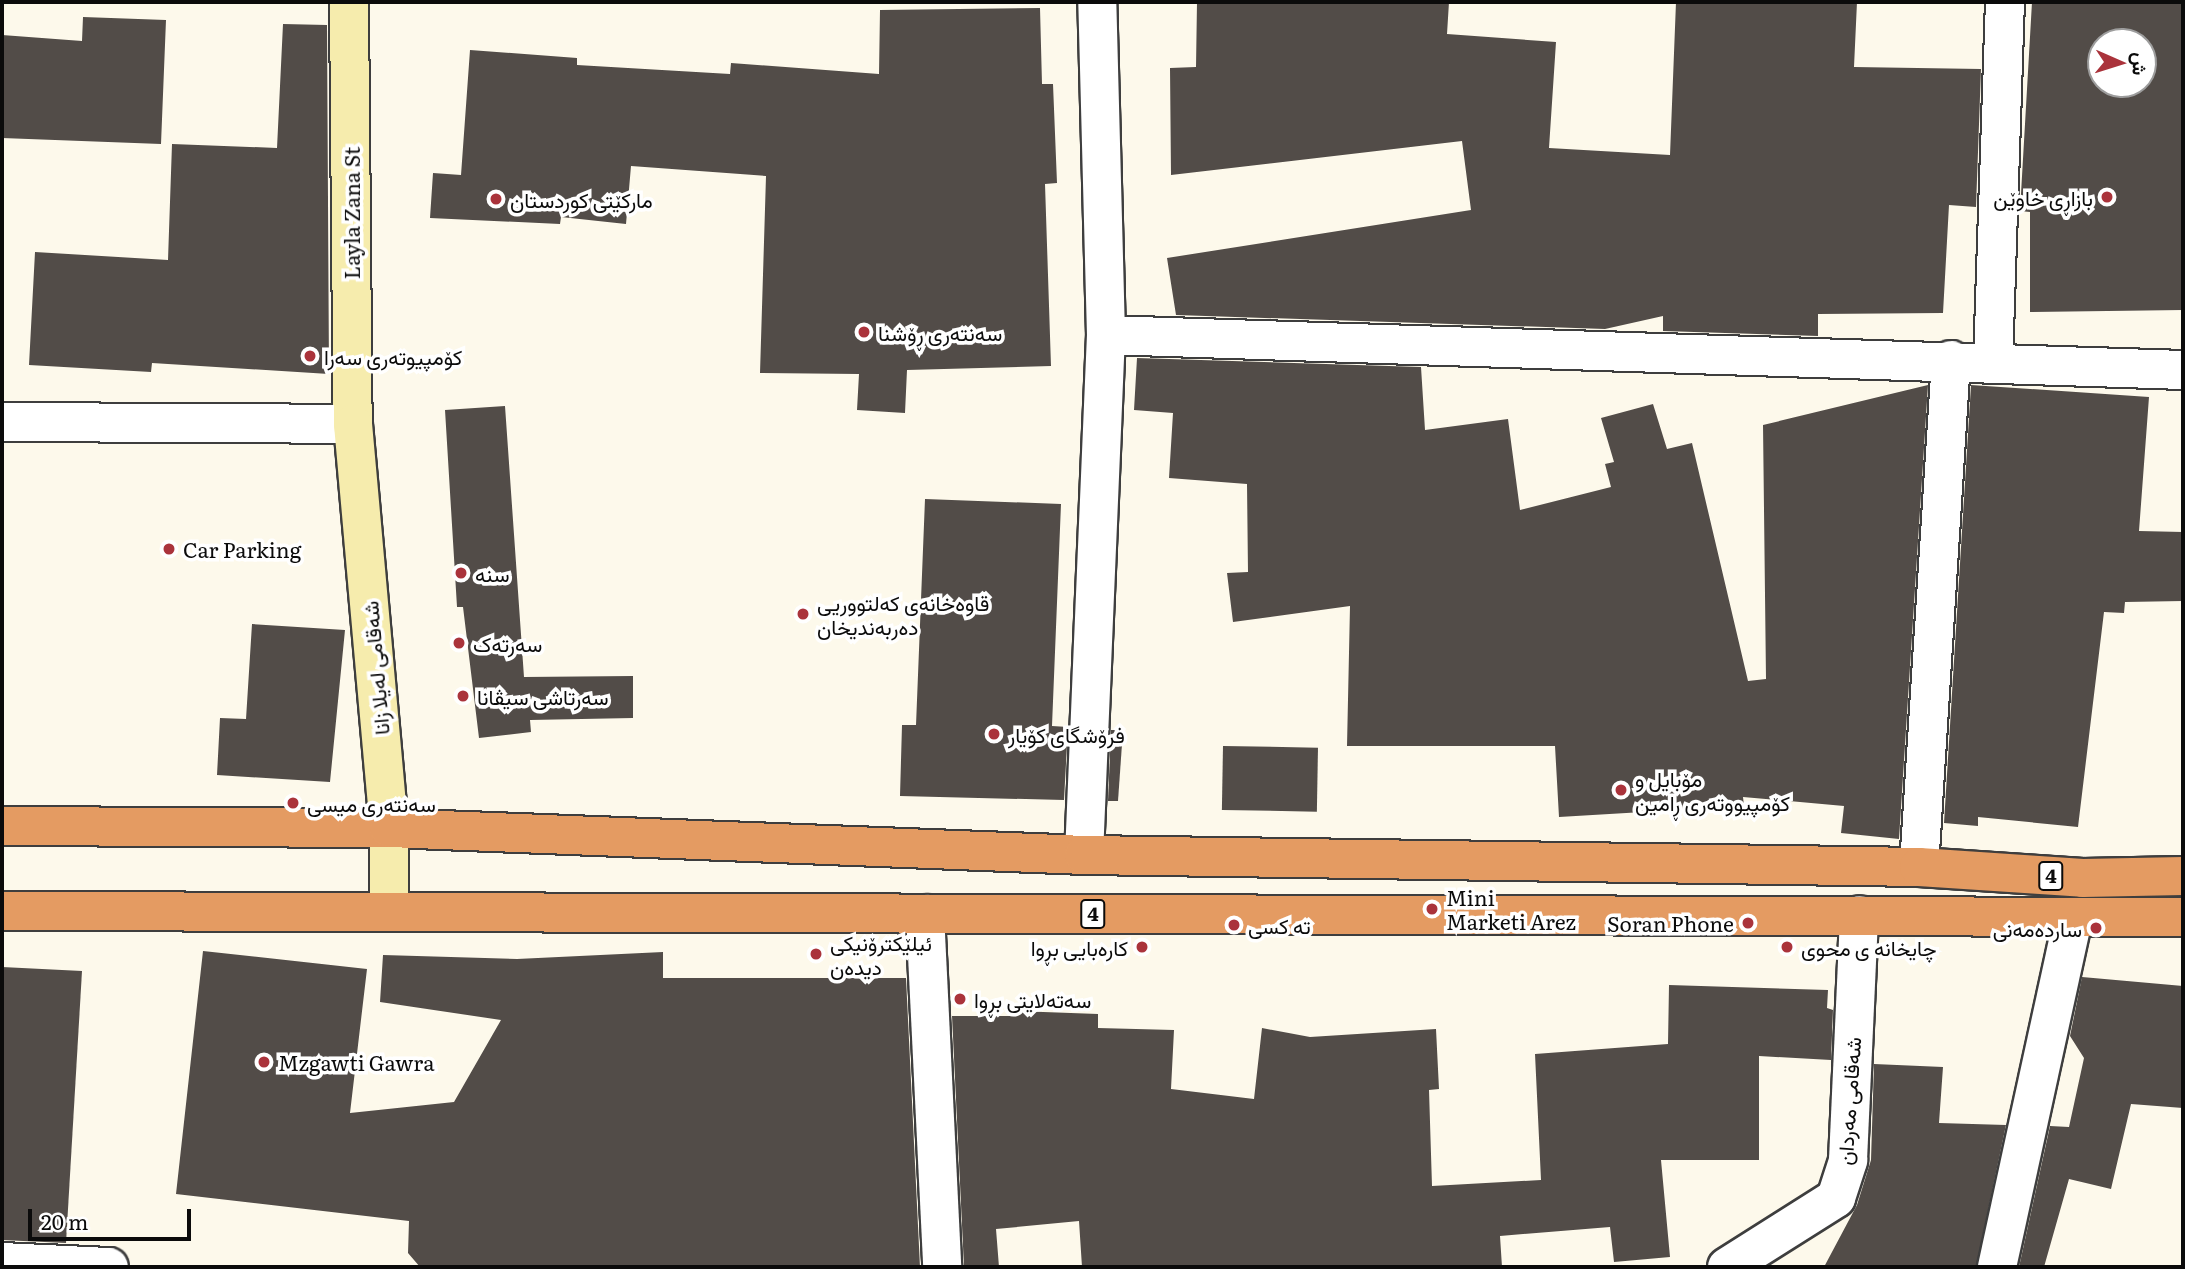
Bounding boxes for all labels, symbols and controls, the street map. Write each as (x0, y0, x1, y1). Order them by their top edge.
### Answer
north arrow (2087, 28, 2157, 98)
text: ش (2126, 52, 2156, 76)
street label: Layla Zana St (338, 147, 364, 279)
place label: بازاڕی خاوێن (1993, 184, 2093, 210)
place label: مارکێتی کوردستان (510, 186, 653, 212)
marker: بازاڕی خاوێن (2099, 189, 2115, 205)
marker: مارکێتی کوردستان (488, 191, 504, 207)
place label: سەنتەری ڕۆشنا (878, 319, 1002, 345)
marker: سەنتەری ڕۆشنا (856, 324, 872, 340)
place label: کۆمپیوتەری سەرا (324, 343, 462, 369)
marker: کۆمپیوتەری سەرا (302, 348, 318, 364)
place label: Car Parking (183, 536, 301, 562)
marker: Car Parking (161, 541, 177, 557)
place label: سنە (475, 560, 510, 586)
marker: سنە (453, 565, 469, 581)
place label: قاوەخانەی کەلتووریی دەربەندیخان (817, 589, 989, 639)
street label: شەقامی لەیلا زانا (357, 600, 393, 736)
marker: قاوەخانەی کەلتووریی دەربەندیخان (795, 606, 811, 622)
place label: سەرتەک (473, 630, 542, 656)
marker: سەرتەک (451, 635, 467, 651)
place label: سەرتاشی سیڤانا (477, 683, 609, 709)
marker: سەرتاشی سیڤانا (455, 688, 471, 704)
place label: فرۆشگای کۆیار (1008, 721, 1125, 747)
marker: فرۆشگای کۆیار (986, 726, 1002, 742)
place label: مۆبایل و کۆمپیووتەری ڕامین (1635, 765, 1790, 815)
marker: مۆبایل و کۆمپیووتەری ڕامین (1613, 782, 1629, 798)
place label: سەنتەری میسی (307, 790, 436, 816)
marker: سەنتەری میسی (285, 795, 301, 811)
road number: 4 (2037, 860, 2065, 891)
place label: Mini Marketi Arez (1446, 884, 1576, 934)
road number: 4 (1079, 898, 1107, 930)
marker: Mini Marketi Arez (1424, 901, 1440, 917)
place label: Soran Phone (1607, 910, 1734, 936)
place label: ته كسى (1248, 912, 1311, 938)
marker: Soran Phone (1740, 915, 1756, 931)
place label: ساردەمەنی (1993, 915, 2082, 941)
marker: ته كسى (1226, 917, 1242, 933)
marker: ساردەمەنی (2088, 920, 2104, 936)
place label: ئیلێکترۆنیکی دیدەن (830, 929, 932, 979)
place label: کارەبایی بڕوا (1031, 934, 1128, 960)
place label: چايخانه ى محوى (1801, 934, 1937, 960)
marker: کارەبایی بڕوا (1134, 939, 1150, 955)
marker: چايخانه ى محوى (1779, 939, 1795, 955)
marker: ئیلێکترۆنیکی دیدەن (808, 946, 824, 962)
place label: سه‌ته‌لایتی بڕوا (974, 986, 1091, 1012)
marker: سه‌ته‌لایتی بڕوا (952, 991, 968, 1007)
street label: شەقامی مەردان (1831, 1036, 1865, 1166)
place label: Mzgawti Gawra (278, 1049, 434, 1075)
marker: Mzgawti Gawra (256, 1054, 272, 1070)
scale bar (32, 1196, 194, 1240)
text: 20 m (41, 1205, 88, 1236)

